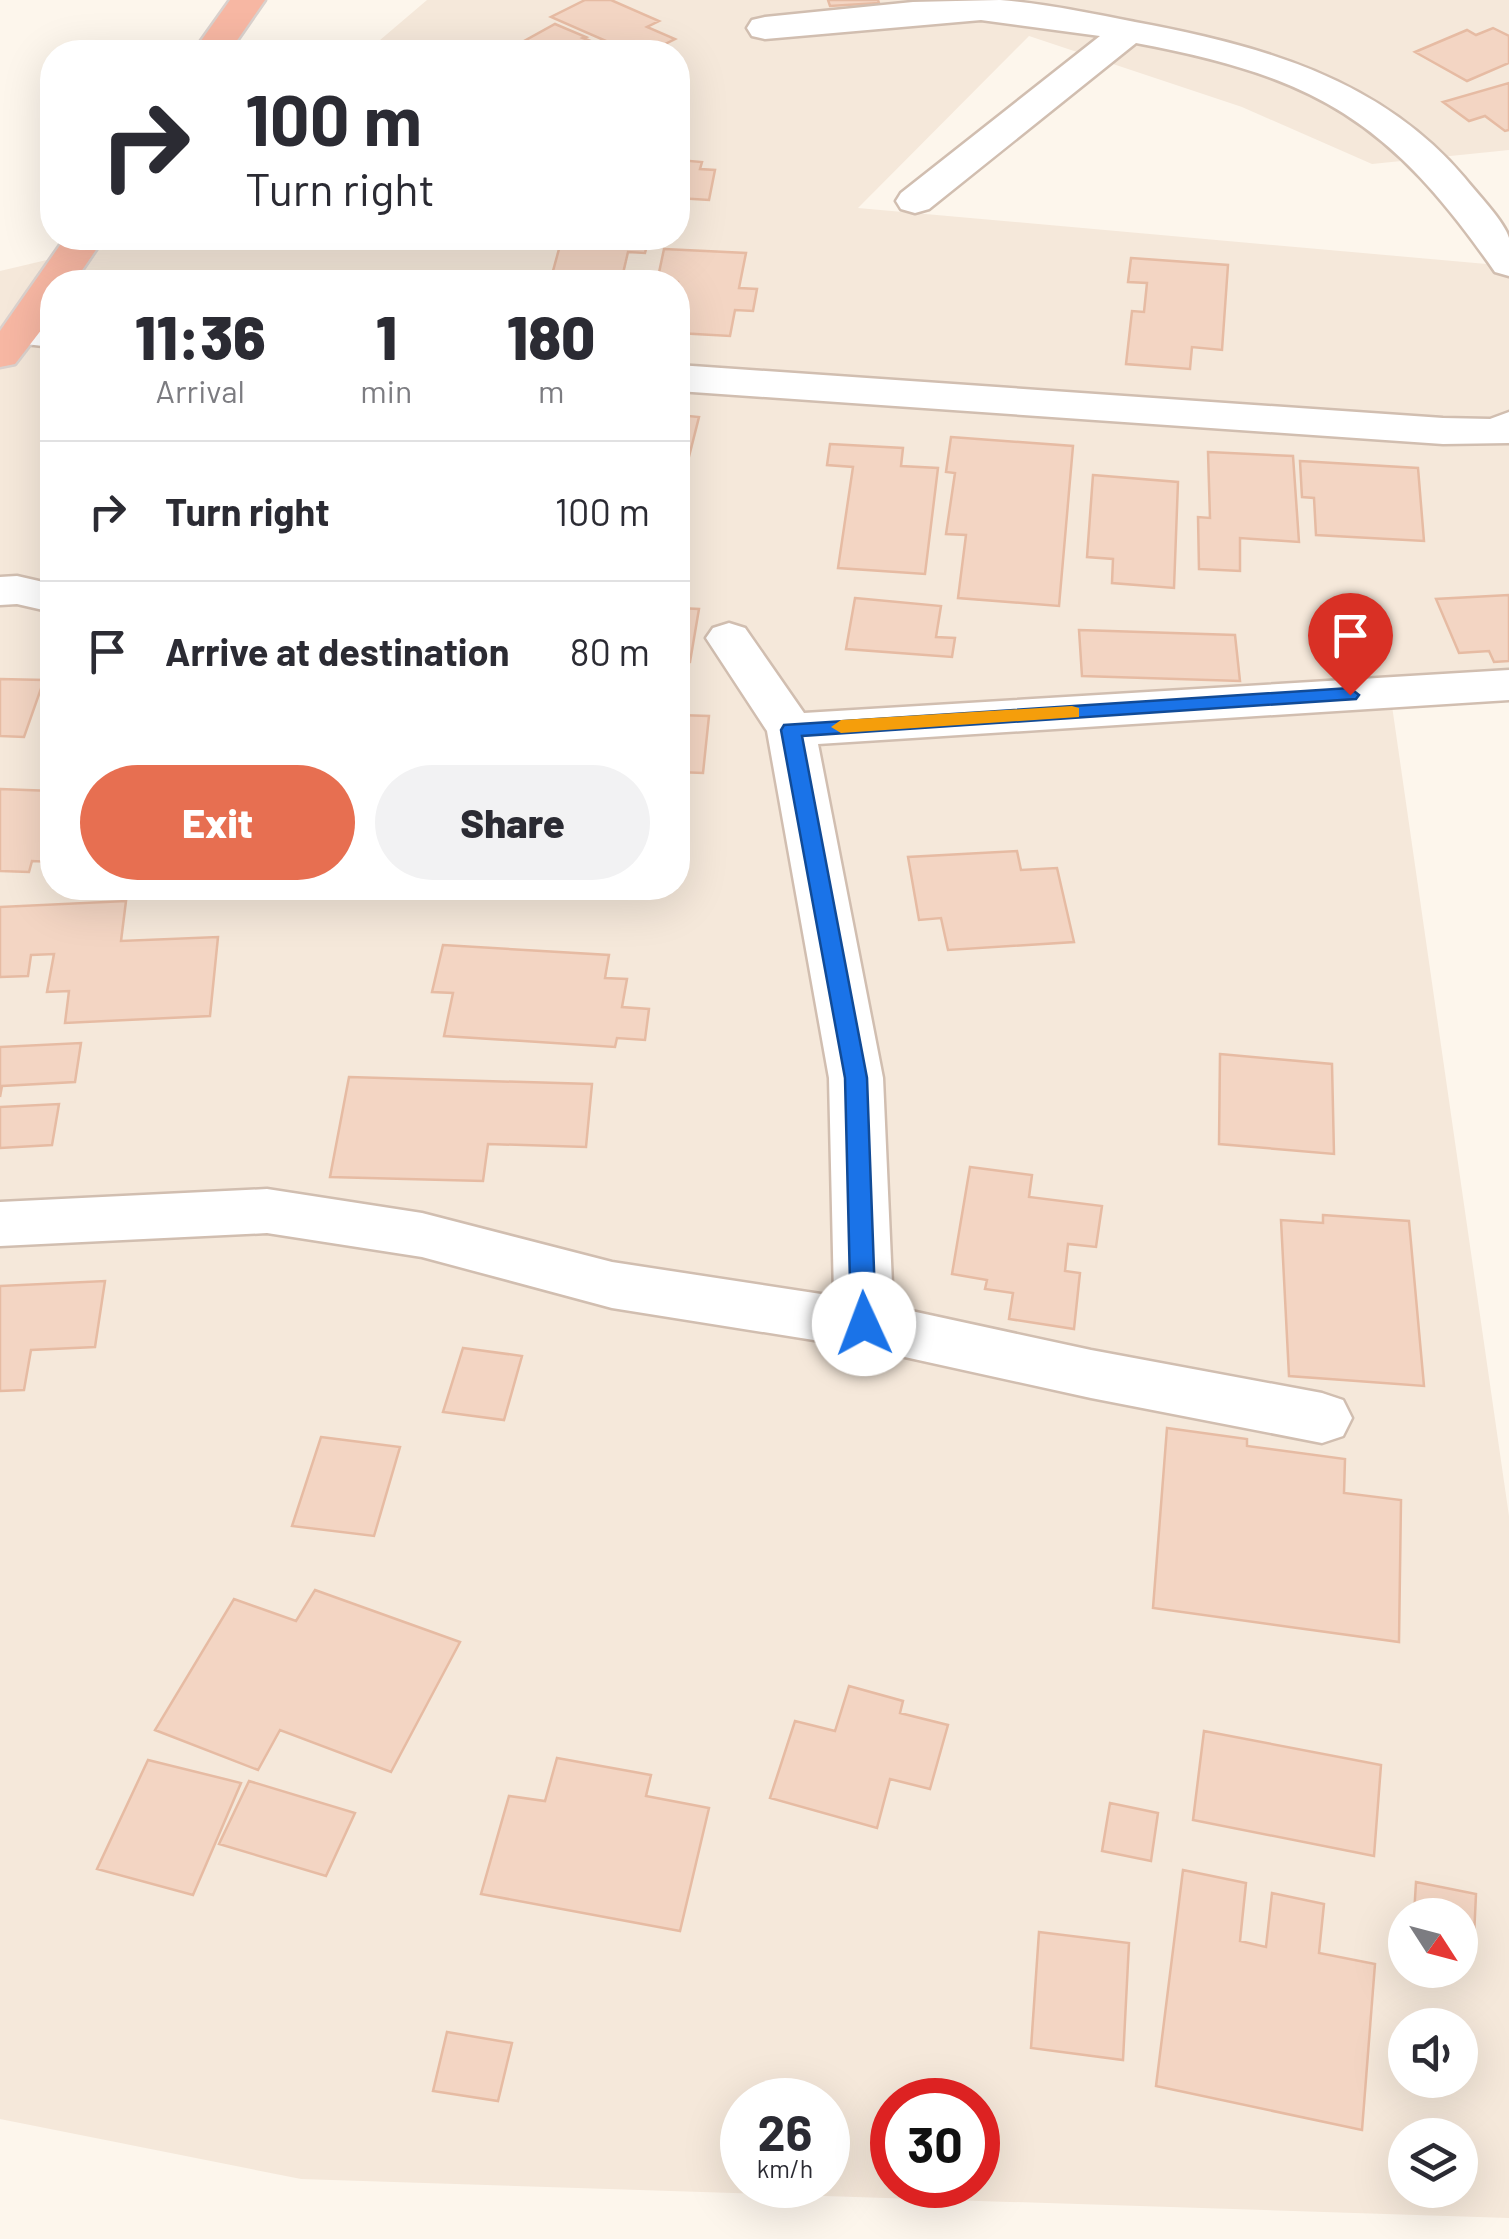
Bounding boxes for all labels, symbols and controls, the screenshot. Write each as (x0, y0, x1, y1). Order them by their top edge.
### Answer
text: 100 m (245, 76, 422, 160)
icon: right (80, 80, 210, 210)
text: Turn right (245, 161, 435, 215)
text: 11:36 (135, 300, 266, 372)
text: 1 (376, 300, 397, 372)
text: 180 (507, 300, 595, 372)
text: Arrival (155, 371, 245, 409)
text: min (360, 371, 412, 409)
text: m (538, 371, 564, 409)
icon: right (80, 484, 135, 539)
text: Turn right (165, 488, 330, 534)
text: 100 m (555, 488, 650, 534)
pin (1308, 593, 1393, 696)
icon: arrive (1323, 608, 1378, 663)
icon: arrive (80, 624, 135, 679)
text: Arrive at destination (165, 628, 510, 674)
text: 80 m (570, 628, 650, 674)
button: Exit (80, 765, 355, 880)
button: Share (375, 765, 650, 880)
position arrow (812, 1272, 916, 1376)
north arrow (1388, 1898, 1478, 1988)
map controls (1388, 1898, 1478, 2208)
button: sound (1388, 2008, 1478, 2098)
speed limit sign: 30 (870, 2078, 1000, 2208)
text: 26 (758, 2101, 812, 2161)
button: layers (1388, 2118, 1478, 2208)
text: km/h (757, 2153, 813, 2183)

